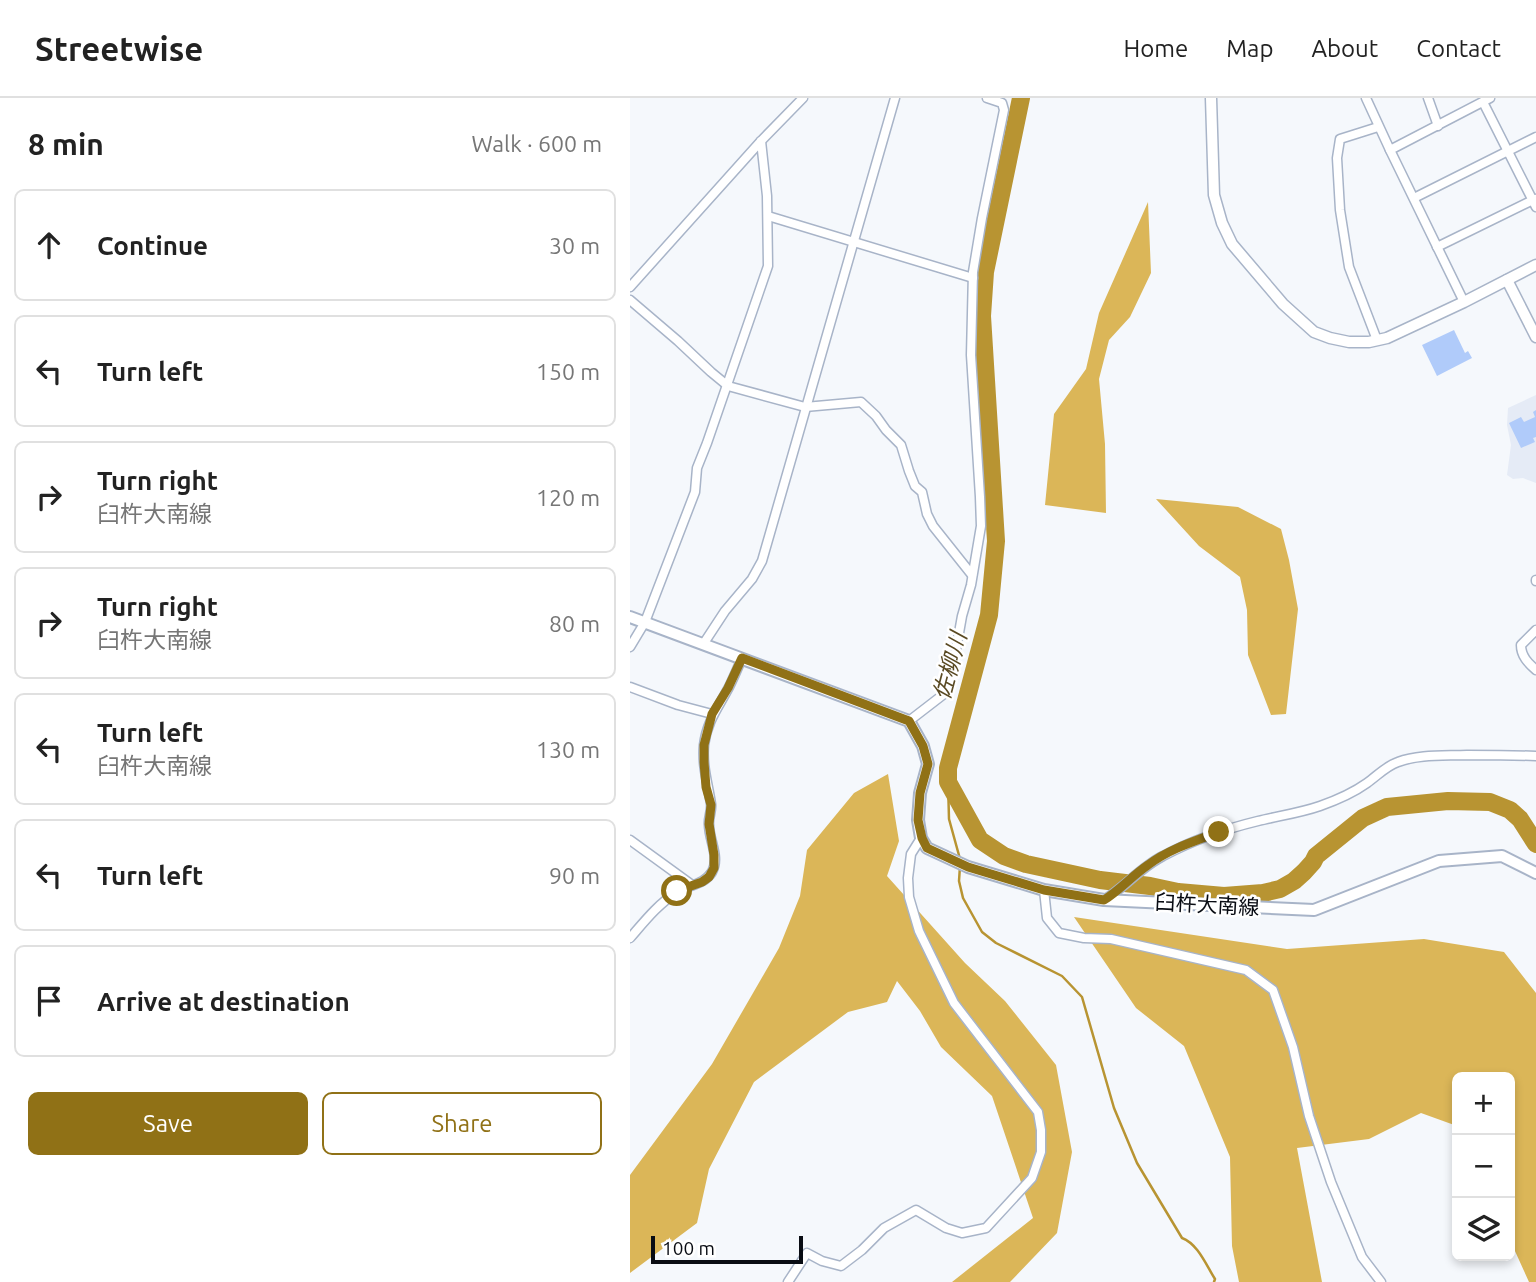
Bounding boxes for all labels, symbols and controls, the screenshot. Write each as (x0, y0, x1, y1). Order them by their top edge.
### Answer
text: Streetwise (35, 30, 203, 67)
text: Home (1123, 35, 1188, 62)
text: Map (1226, 35, 1273, 62)
text: About (1311, 35, 1378, 62)
text: Contact (1416, 35, 1501, 62)
text: 8 min (28, 127, 104, 161)
text: Walk · 600 m (471, 131, 602, 156)
icon: ahead (30, 226, 68, 264)
text: Continue (97, 231, 208, 260)
text: 30 m (549, 233, 600, 258)
icon: left (30, 352, 68, 390)
text: Turn left (97, 357, 203, 386)
text: 150 m (536, 359, 600, 384)
text: Turn right (97, 466, 218, 495)
icon: right (30, 478, 68, 516)
text: 120 m (536, 485, 600, 510)
text: 臼杵大南線 (97, 501, 212, 526)
text: Turn right (97, 592, 218, 621)
icon: right (30, 604, 68, 642)
text: 80 m (549, 611, 600, 636)
water label: 佐柳川 (929, 626, 971, 702)
text: 臼杵大南線 (97, 627, 212, 652)
text: Turn left (97, 718, 203, 747)
icon: left (30, 730, 68, 768)
text: 130 m (536, 737, 600, 762)
text: 臼杵大南線 (97, 753, 212, 778)
route end (1203, 816, 1234, 847)
icon: left (30, 856, 68, 894)
text: Turn left (97, 861, 203, 890)
text: 90 m (549, 863, 600, 888)
route start (661, 875, 692, 906)
street label: 臼杵大南線 (1154, 889, 1260, 919)
icon: arrive (30, 982, 68, 1020)
text: Arrive at destination (97, 987, 350, 1016)
map controls (1452, 1072, 1515, 1261)
button: + (1452, 1072, 1515, 1135)
button: Save (28, 1092, 308, 1155)
button: Share (322, 1092, 602, 1155)
button: − (1452, 1135, 1515, 1198)
button: layers (1452, 1198, 1515, 1261)
scale bar (651, 1233, 803, 1265)
text: 100 m (662, 1237, 715, 1259)

